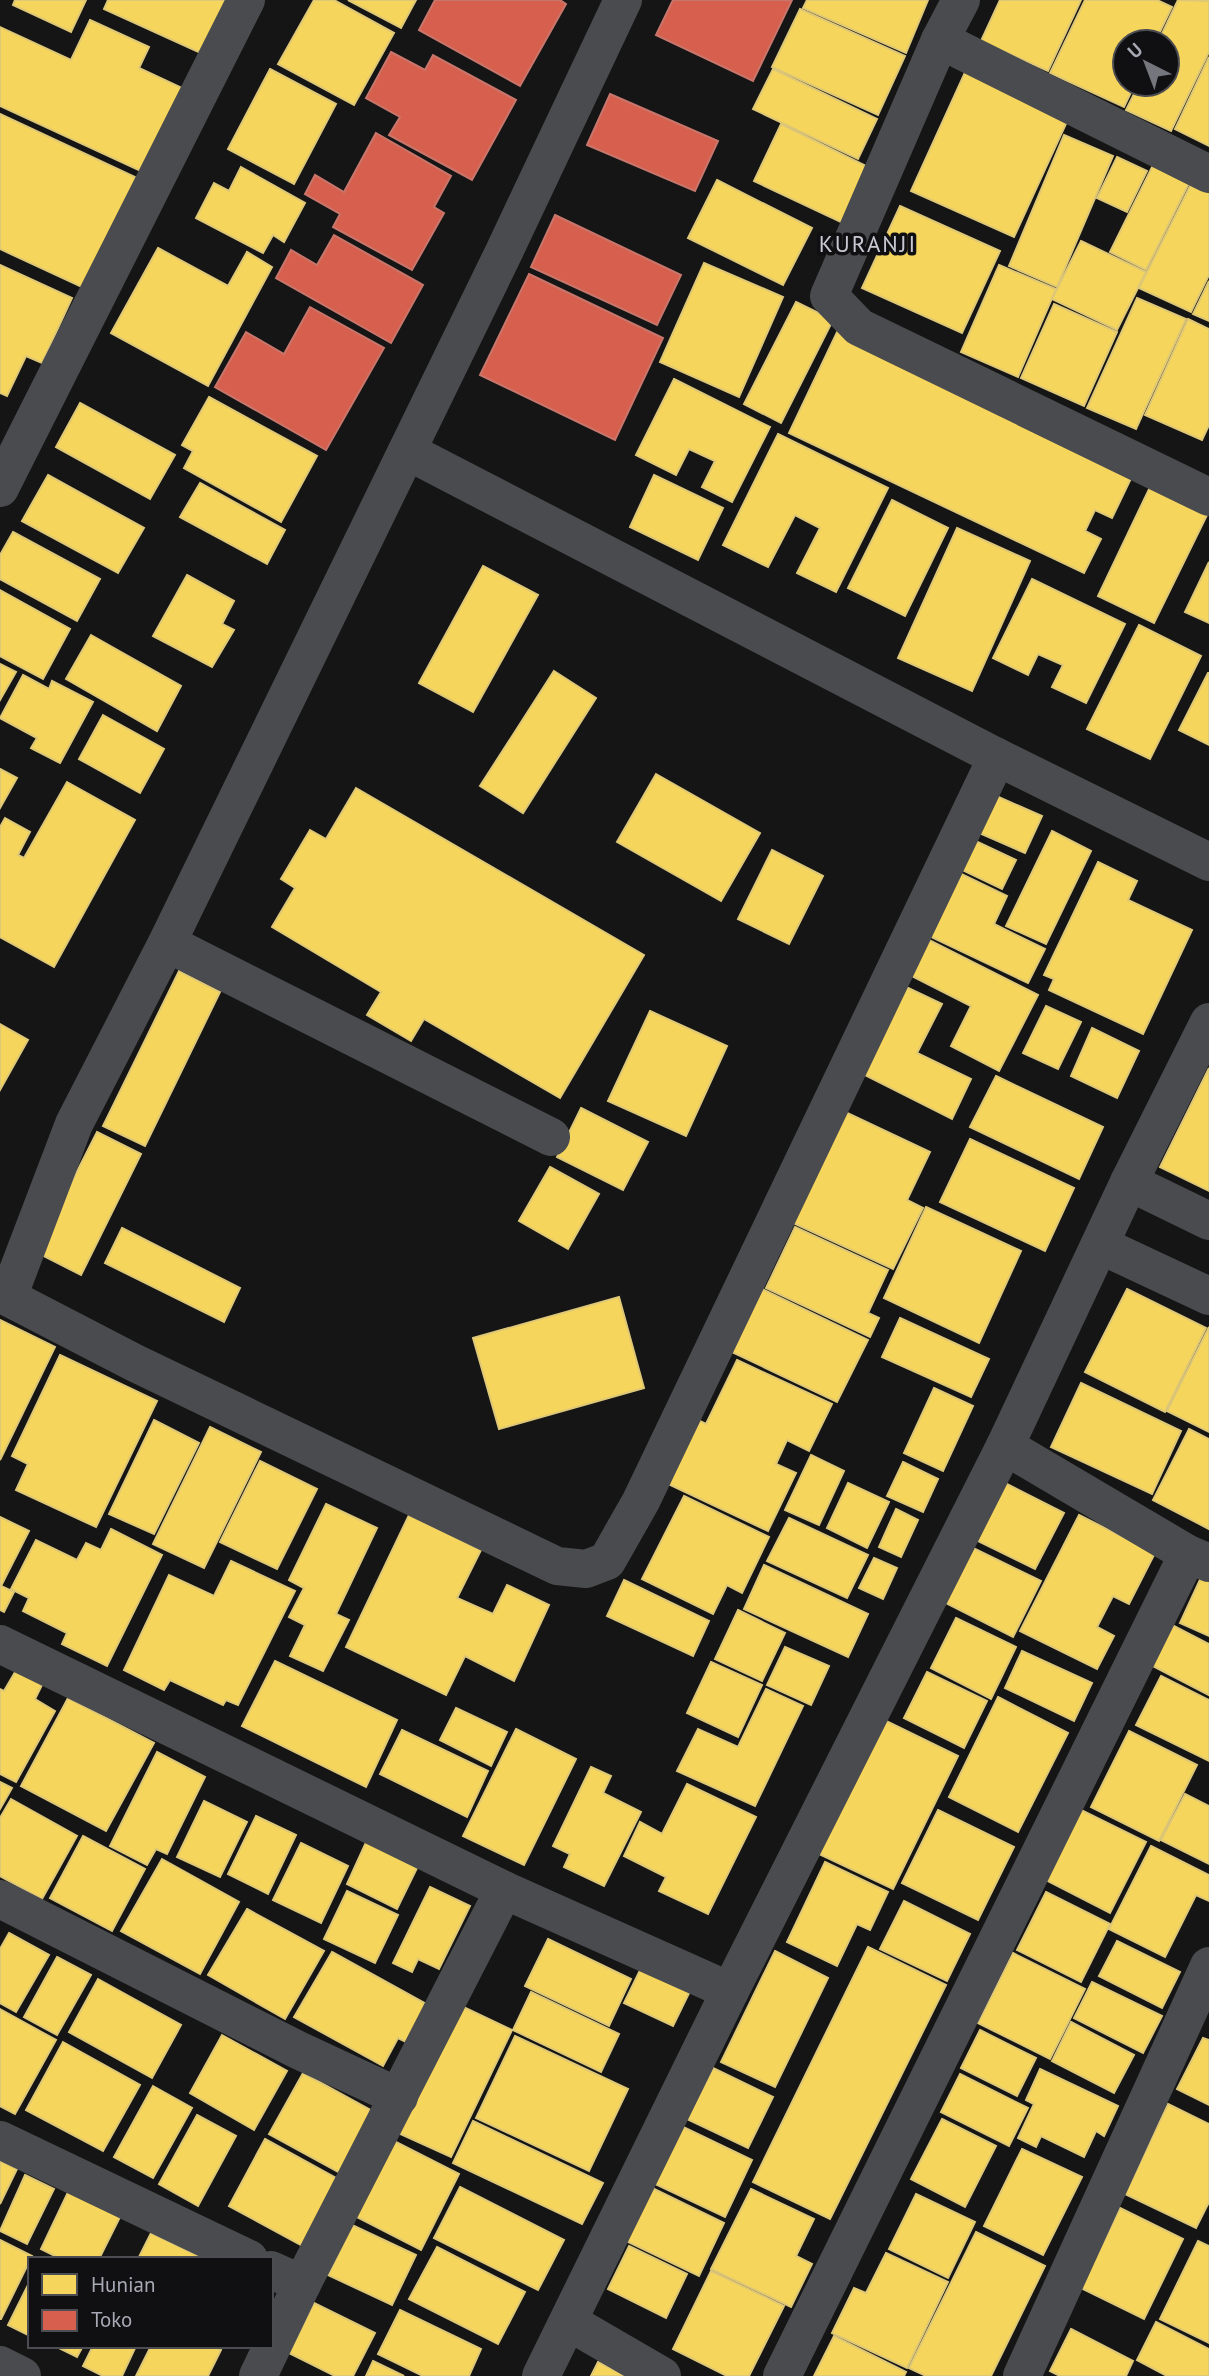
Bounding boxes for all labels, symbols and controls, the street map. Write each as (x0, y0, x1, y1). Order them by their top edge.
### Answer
north arrow (1111, 28, 1181, 98)
text: U (1122, 37, 1147, 63)
district label: KURANJI (819, 229, 917, 258)
legend (28, 2257, 273, 2348)
text: Hunian (91, 2271, 155, 2298)
text: Toko (91, 2306, 132, 2333)

